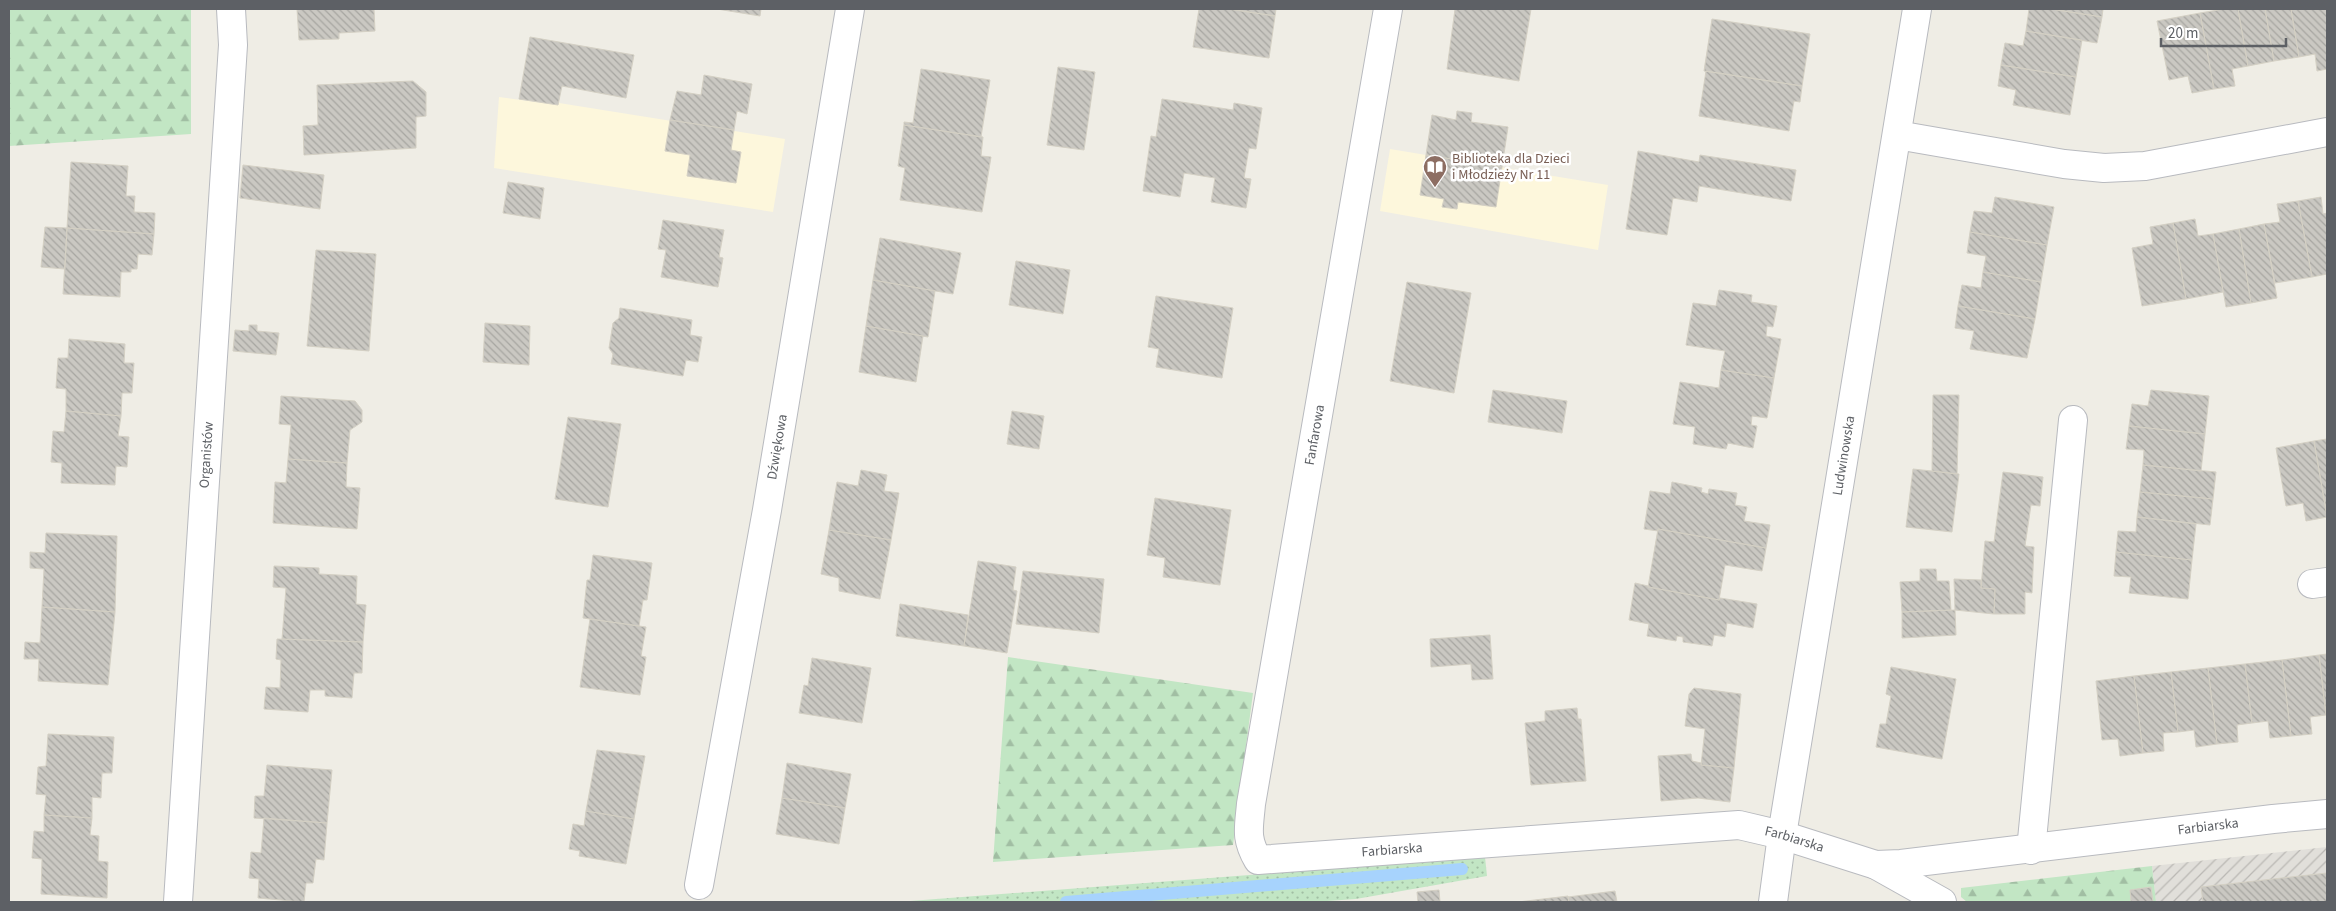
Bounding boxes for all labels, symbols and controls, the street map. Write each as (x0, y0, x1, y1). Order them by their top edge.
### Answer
scale bar (2161, 15, 2286, 47)
text: 20 m (2168, 23, 2198, 44)
place label: Biblioteka dla Dzieci i Młodzieży Nr 11 (1452, 149, 1570, 185)
library icon: Biblioteka dla Dzieci i Młodzieży Nr 11 (1422, 154, 1448, 188)
street label: Fanfarowa (1300, 403, 1330, 467)
street label: Dźwiękowa (762, 413, 793, 481)
street label: Ludwinowska (1828, 414, 1860, 497)
street label: Organistów (195, 421, 219, 489)
street label: Farbiarska (2176, 813, 2240, 840)
street label: Farbiarska (1763, 821, 1827, 858)
street label: Farbiarska (1361, 838, 1423, 862)

